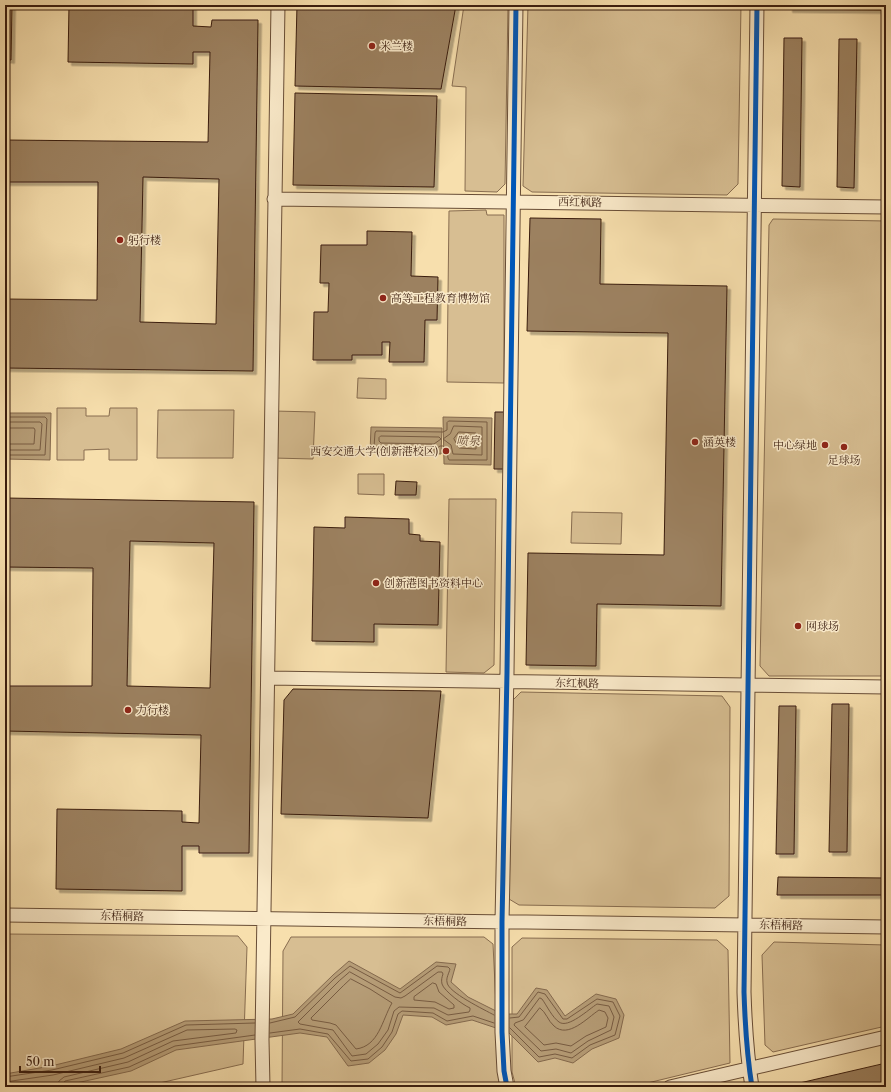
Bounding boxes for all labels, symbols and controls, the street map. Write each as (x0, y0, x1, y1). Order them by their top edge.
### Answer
place label: 米兰楼 (380, 39, 413, 53)
marker: 米兰楼 (367, 41, 377, 51)
street label: 西红枫路 (558, 195, 602, 209)
place label: 躬行楼 (128, 233, 161, 247)
marker: 躬行楼 (115, 235, 125, 245)
place label: 高等工程教育博物馆 (391, 291, 490, 305)
marker: 高等工程教育博物馆 (378, 293, 388, 303)
water label: 喷泉 (456, 433, 481, 448)
place label: 涵英楼 (703, 435, 736, 449)
marker: 涵英楼 (690, 437, 700, 447)
place label: 中心绿地 (773, 438, 817, 452)
marker: 中心绿地 (820, 440, 830, 450)
marker: 足球场 (839, 442, 849, 452)
place label: 西安交通大学(创新港校区) (310, 444, 438, 458)
marker: 西安交通大学(创新港校区) (441, 446, 451, 456)
place label: 足球场 (828, 453, 861, 467)
place label: 创新港图书资料中心 (384, 576, 483, 590)
marker: 创新港图书资料中心 (371, 578, 381, 588)
place label: 网球场 (806, 619, 839, 633)
marker: 网球场 (793, 621, 803, 631)
street label: 东红枫路 (555, 676, 599, 690)
place label: 力行楼 (136, 703, 169, 717)
marker: 力行楼 (123, 705, 133, 715)
street label: 东梧桐路 (100, 909, 144, 923)
street label: 东梧桐路 (423, 914, 467, 928)
street label: 东梧桐路 (759, 918, 803, 932)
scale bar (20, 1048, 100, 1074)
text: 50 m (26, 1054, 55, 1069)

